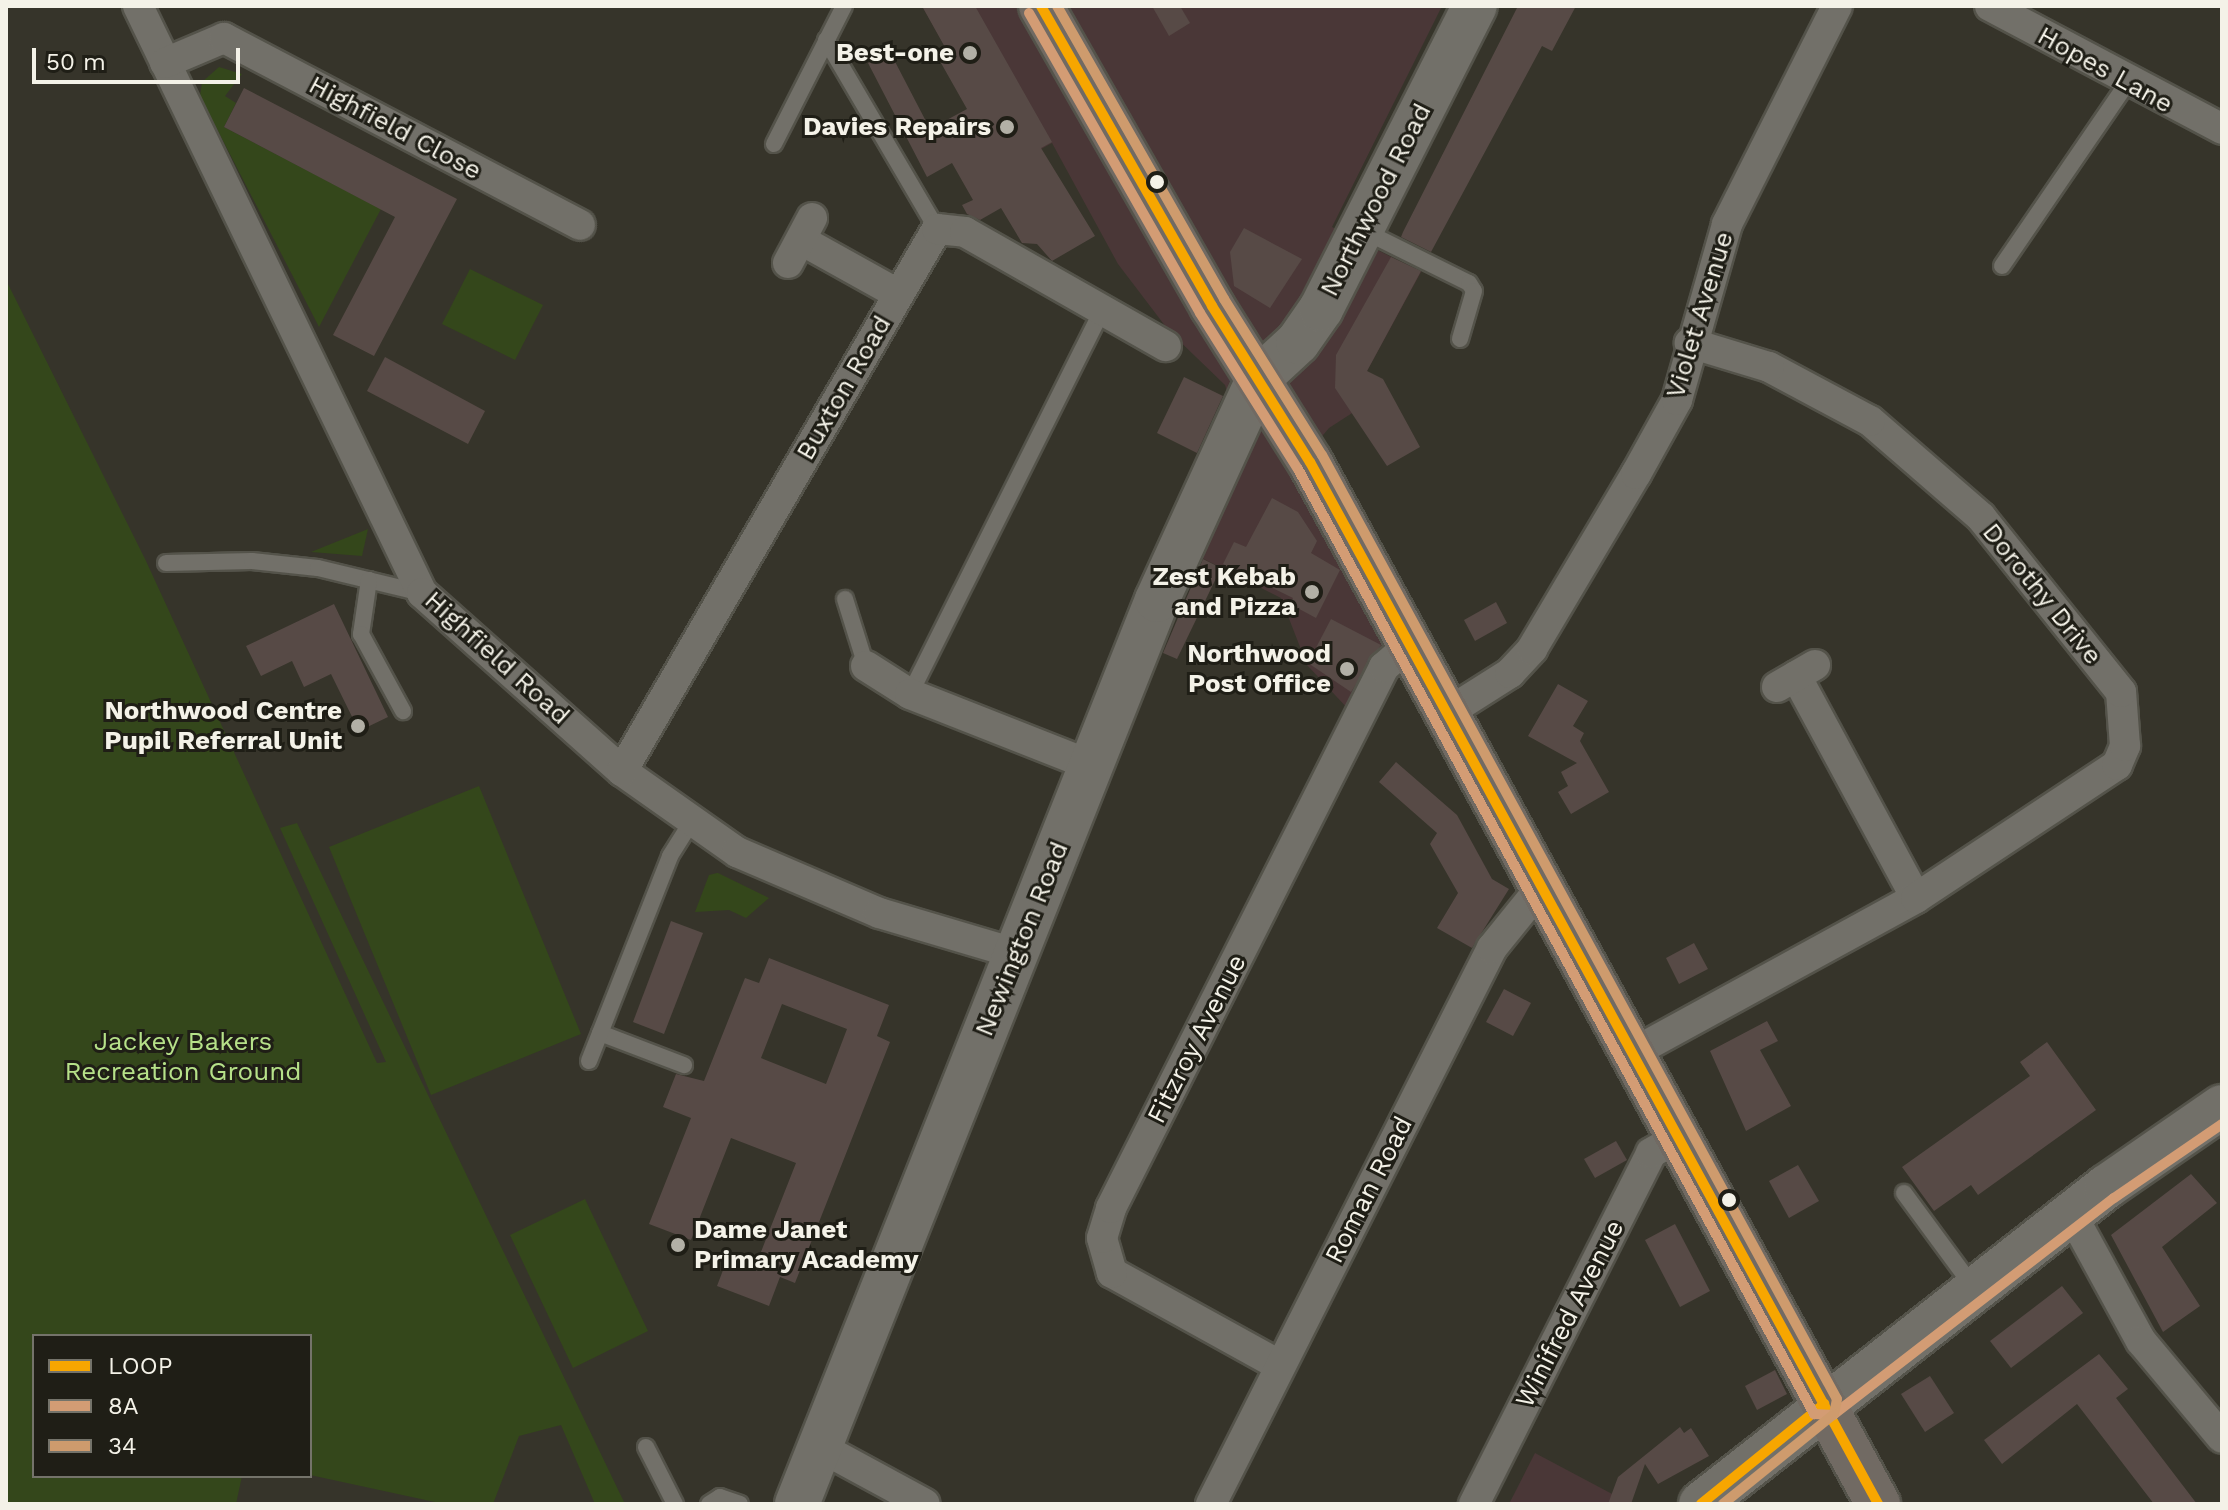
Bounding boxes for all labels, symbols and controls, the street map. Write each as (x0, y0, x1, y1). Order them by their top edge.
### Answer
street label: Hopes Lane (2032, 20, 2178, 120)
scale bar (36, 32, 244, 82)
place label: Best-one (836, 37, 954, 69)
marker: Best-one (961, 44, 979, 62)
text: 50 m (46, 48, 106, 76)
street label: Highfield Close (303, 69, 487, 187)
street label: Northwood Road (1314, 98, 1438, 302)
place label: Davies Repairs (803, 111, 991, 143)
marker: Davies Repairs (998, 118, 1016, 136)
unlabelled marker (1149, 174, 1165, 190)
street label: Violet Avenue (1660, 227, 1740, 403)
street label: Buxton Road (790, 310, 898, 466)
street label: Dorothy Drive (1975, 517, 2109, 671)
place label: Zest Kebab and Pizza (1153, 561, 1296, 622)
marker: Zest Kebab and Pizza (1303, 583, 1321, 601)
street label: Highfield Road (418, 585, 576, 731)
place label: Northwood Post Office (1187, 638, 1331, 700)
marker: Northwood Post Office (1338, 660, 1356, 678)
place label: Northwood Centre Pupil Referral Unit (104, 695, 342, 756)
marker: Northwood Centre Pupil Referral Unit (349, 717, 367, 735)
street label: Newington Road (969, 837, 1075, 1041)
street label: Fitzroy Avenue (1141, 949, 1253, 1129)
park label: Jackey Bakers Recreation Ground (64, 1026, 302, 1088)
street label: Roman Road (1319, 1111, 1419, 1269)
unlabelled marker (1721, 1192, 1737, 1208)
place label: Dame Janet Primary Academy (694, 1214, 920, 1276)
street label: Winifred Avenue (1509, 1214, 1631, 1414)
marker: Dame Janet Primary Academy (669, 1236, 687, 1254)
legend (32, 1334, 312, 1478)
text: LOOP (108, 1352, 172, 1380)
text: 8A (108, 1392, 139, 1420)
text: 34 (108, 1432, 137, 1460)

